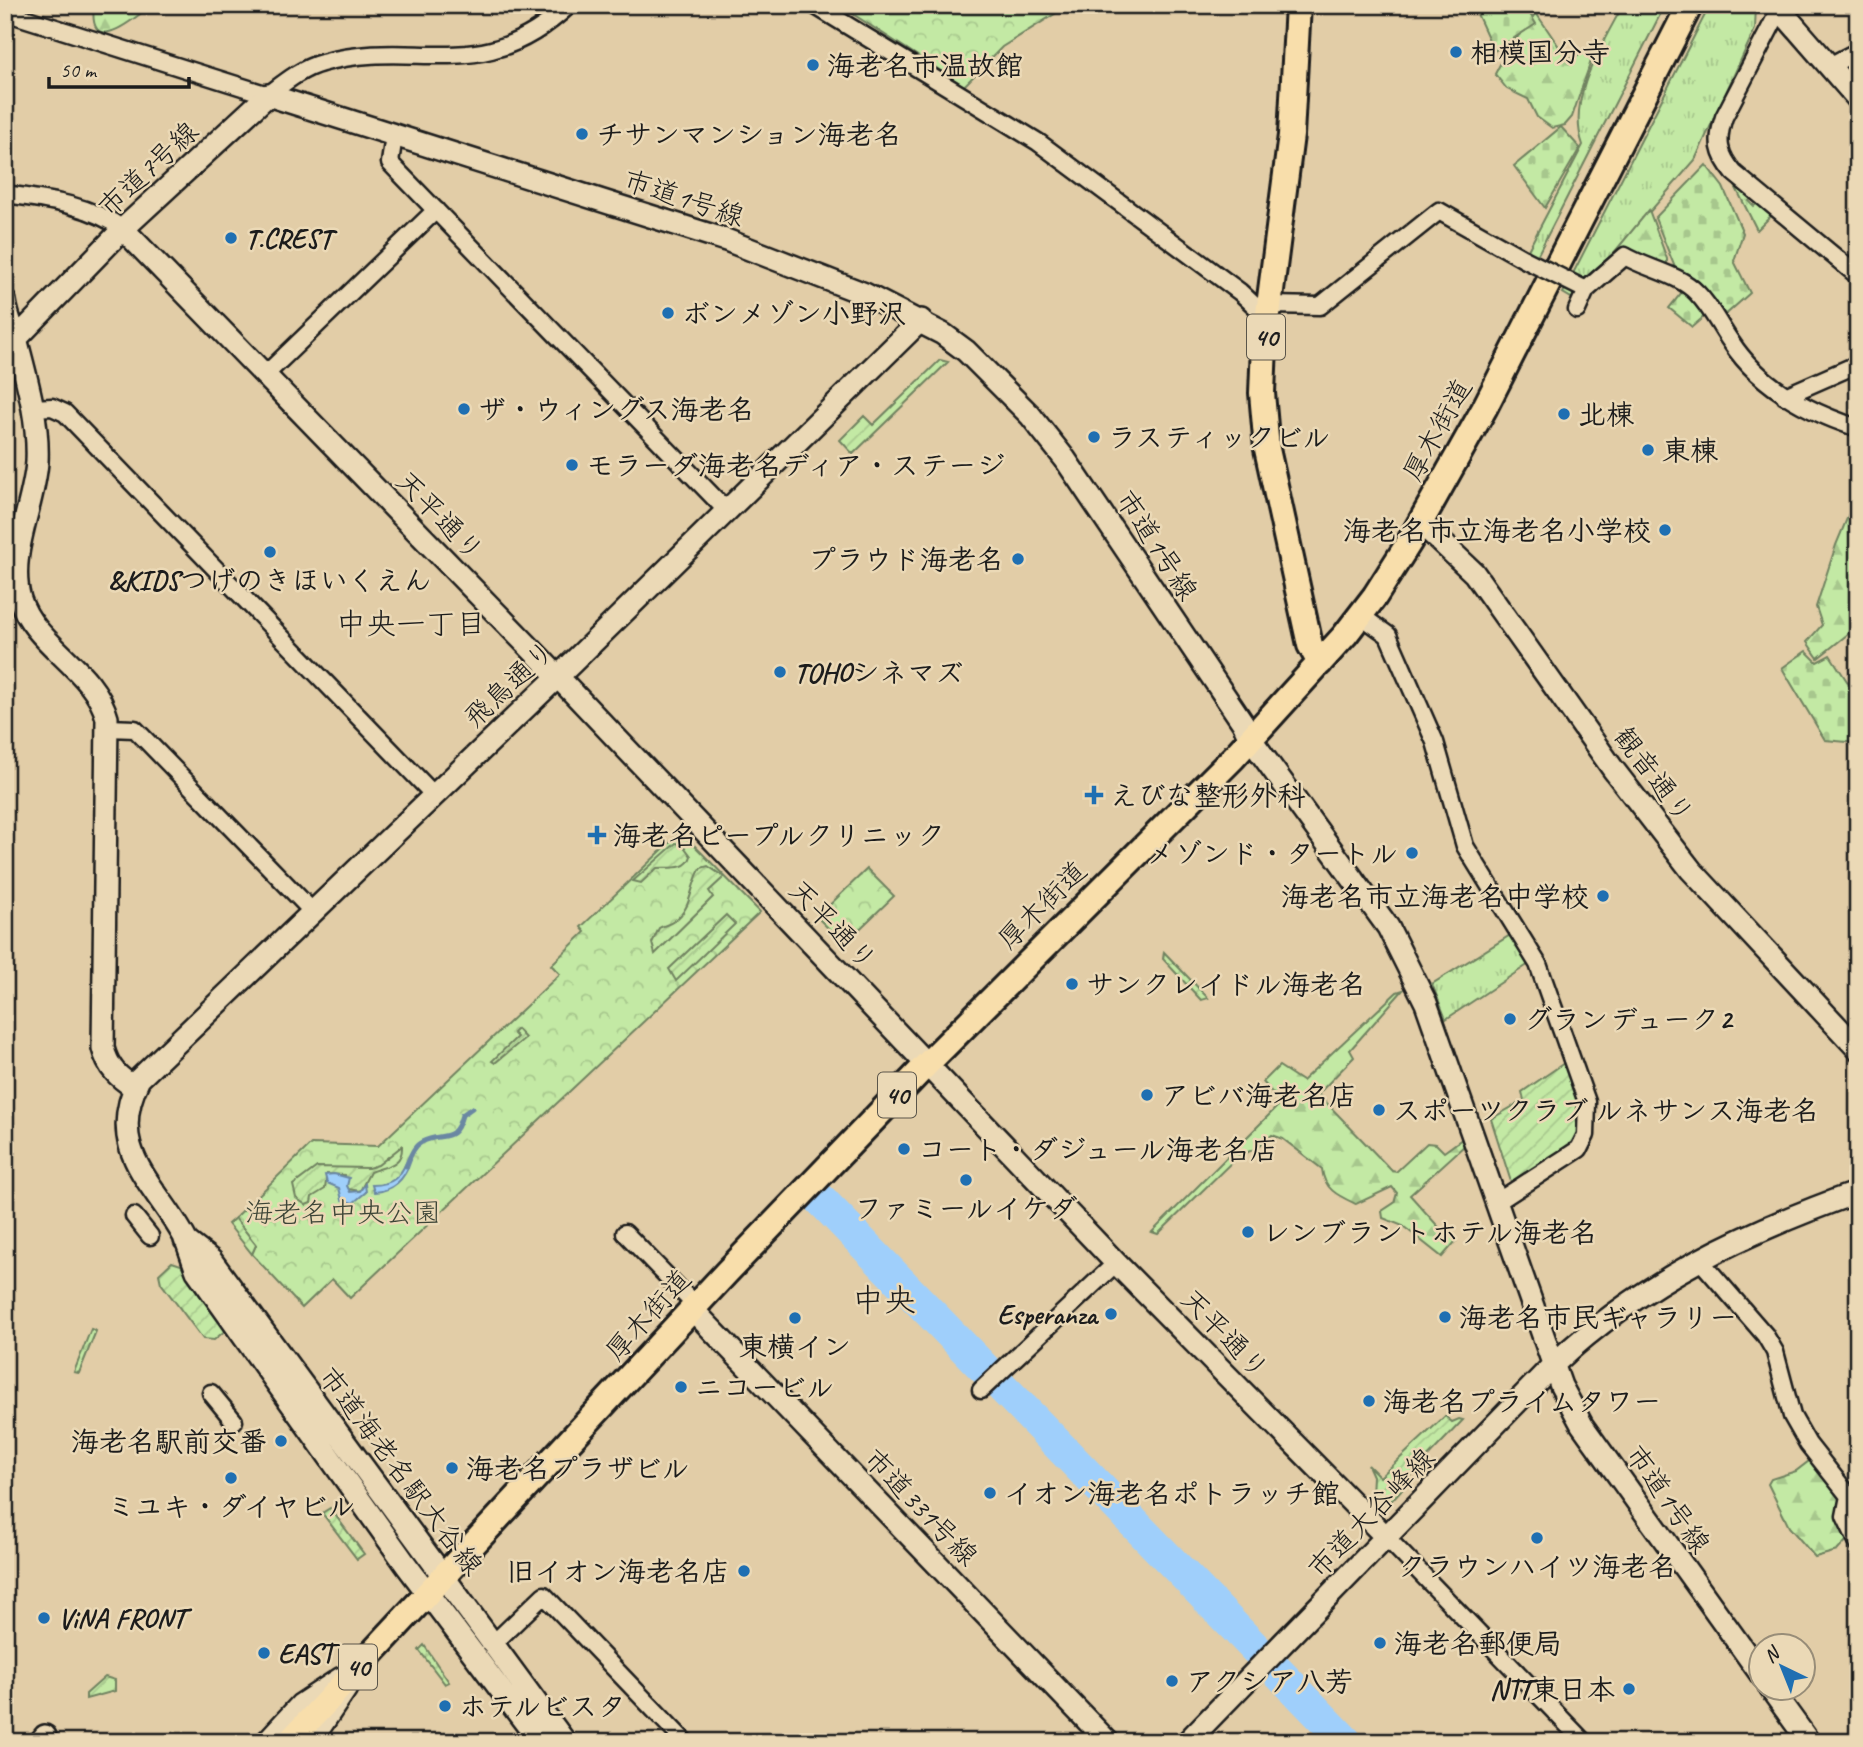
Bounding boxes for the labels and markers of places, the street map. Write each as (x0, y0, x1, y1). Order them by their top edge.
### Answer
place label: 相模国分寺 (1470, 35, 1610, 70)
marker: 相模国分寺 (1448, 44, 1464, 60)
place label: 海老名市温故館 (827, 48, 1023, 83)
marker: 海老名市温故館 (805, 57, 821, 73)
place label: チサンマンション海老名 (596, 117, 902, 152)
marker: チサンマンション海老名 (574, 126, 590, 142)
place label: T.CREST (245, 221, 338, 256)
marker: T.CREST (223, 230, 239, 246)
place label: ボンメゾン小野沢 (682, 296, 906, 331)
marker: ボンメゾン小野沢 (660, 305, 676, 321)
place label: ザ・ウィングス海老名 (478, 392, 755, 427)
place label: 北棟 (1578, 397, 1634, 432)
marker: ザ・ウィングス海老名 (456, 401, 472, 417)
marker: 北棟 (1556, 406, 1572, 422)
place label: ラスティックビル (1108, 420, 1330, 455)
marker: ラスティックビル (1086, 429, 1102, 445)
place label: 東棟 (1662, 433, 1718, 468)
marker: 東棟 (1640, 442, 1656, 458)
place label: モラーダ海老名ディア・ステージ (586, 448, 1005, 483)
marker: モラーダ海老名ディア・ステージ (564, 457, 580, 473)
place label: 海老名市立海老名小学校 (1343, 513, 1651, 548)
marker: 海老名市立海老名小学校 (1657, 522, 1673, 538)
place label: プラウド海老名 (808, 542, 1004, 577)
marker: &KIDSつげのきほいくえん (262, 544, 278, 560)
marker: プラウド海老名 (1010, 551, 1026, 567)
place label: &KIDSつげのきほいくえん (109, 563, 431, 598)
place label: TOHOシネマズ (794, 655, 963, 690)
marker: TOHOシネマズ (772, 664, 788, 680)
place label: えびな整形外科 (1110, 778, 1305, 813)
marker: えびな整形外科 (1084, 785, 1104, 805)
place label: 海老名ピープルクリニック (613, 818, 945, 853)
marker: 海老名ピープルクリニック (587, 825, 607, 845)
place label: メゾンド・タートル (1146, 836, 1398, 871)
marker: メゾンド・タートル (1404, 845, 1420, 861)
place label: 海老名市立海老名中学校 (1281, 879, 1589, 914)
marker: 海老名市立海老名中学校 (1595, 888, 1611, 904)
place label: サンクレイドル海老名 (1086, 967, 1366, 1002)
marker: サンクレイドル海老名 (1064, 976, 1080, 992)
place label: グランデューク2 (1524, 1002, 1734, 1037)
marker: グランデューク2 (1502, 1011, 1518, 1027)
place label: アビバ海老名店 (1161, 1078, 1357, 1113)
marker: アビバ海老名店 (1139, 1087, 1155, 1103)
place label: スポーツクラブ ルネサンス海老名 (1393, 1093, 1819, 1128)
marker: スポーツクラブ ルネサンス海老名 (1371, 1102, 1387, 1118)
place label: コート・ダジュール海老名店 (918, 1132, 1278, 1167)
marker: コート・ダジュール海老名店 (896, 1141, 912, 1157)
marker: ファミールイケダ (958, 1172, 974, 1188)
place label: ファミールイケダ (855, 1191, 1077, 1226)
place label: レンブラントホテル海老名 (1262, 1215, 1597, 1250)
marker: レンブラントホテル海老名 (1240, 1224, 1256, 1240)
place label: Esperanza (997, 1297, 1099, 1332)
place label: 海老名市民ギャラリー (1459, 1300, 1737, 1335)
marker: Esperanza (1103, 1306, 1119, 1322)
marker: 海老名市民ギャラリー (1437, 1309, 1453, 1325)
marker: 東横イン (787, 1310, 803, 1326)
place label: 東横イン (739, 1329, 851, 1364)
place label: ニコービル (695, 1370, 834, 1405)
marker: ニコービル (673, 1379, 689, 1395)
place label: 海老名プライムタワー (1383, 1384, 1661, 1419)
marker: 海老名プライムタワー (1361, 1393, 1377, 1409)
place label: 海老名駅前交番 (71, 1424, 267, 1459)
marker: 海老名駅前交番 (273, 1433, 289, 1449)
place label: 海老名プラザビル (466, 1451, 689, 1486)
marker: 海老名プラザビル (444, 1460, 460, 1476)
marker: ミユキ・ダイヤビル (223, 1470, 239, 1486)
place label: イオン海老名ポトラッチ館 (1004, 1476, 1339, 1511)
marker: イオン海老名ポトラッチ館 (982, 1485, 998, 1501)
place label: ミユキ・ダイヤビル (107, 1489, 355, 1524)
marker: クラウンハイツ海老名 (1529, 1530, 1545, 1546)
place label: クラウンハイツ海老名 (1398, 1549, 1676, 1584)
place label: 旧イオン海老名店 (507, 1554, 730, 1589)
marker: 旧イオン海老名店 (736, 1563, 752, 1579)
place label: ViNA FRONT (58, 1601, 193, 1636)
marker: ViNA FRONT (36, 1610, 52, 1626)
place label: 海老名郵便局 (1394, 1626, 1562, 1661)
marker: 海老名郵便局 (1372, 1635, 1388, 1651)
place label: EAST (278, 1636, 341, 1671)
marker: EAST (256, 1645, 272, 1661)
place label: アクシア八芳 (1186, 1664, 1353, 1699)
place label: NTT東日本 (1490, 1672, 1615, 1707)
marker: アクシア八芳 (1164, 1673, 1180, 1689)
marker: NTT東日本 (1621, 1681, 1637, 1697)
place label: ホテルビスタ (459, 1689, 626, 1724)
marker: ホテルビスタ (437, 1698, 453, 1714)

